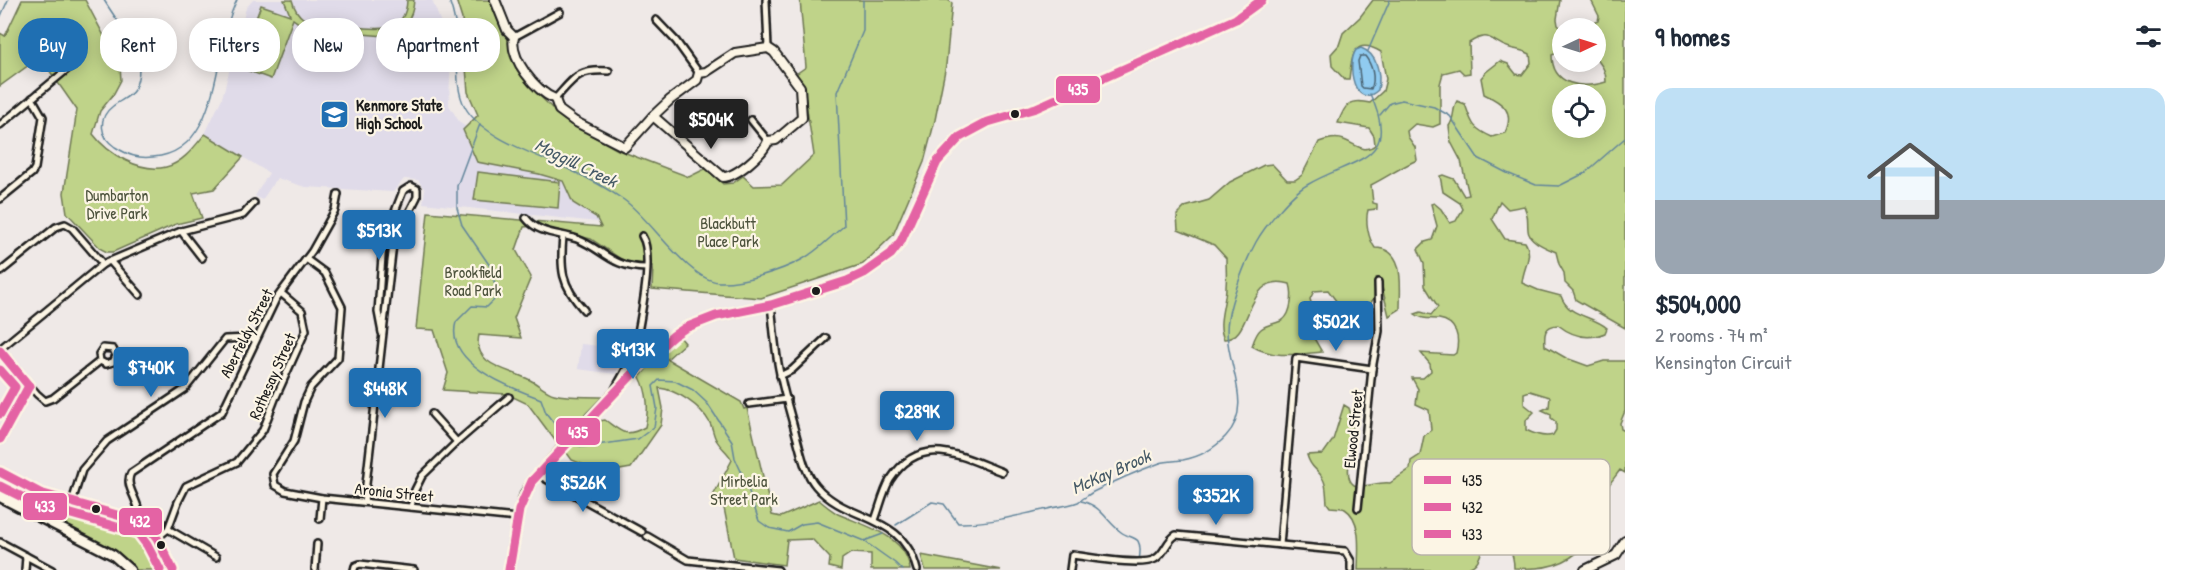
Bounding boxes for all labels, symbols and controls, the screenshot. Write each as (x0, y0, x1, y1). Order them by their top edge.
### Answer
chip: Buy (18, 18, 88, 72)
chip: Rent (100, 18, 177, 72)
chip: Filters (189, 18, 280, 72)
chip: New (292, 18, 364, 72)
chip: Apartment (376, 18, 500, 72)
north arrow (1552, 18, 1606, 72)
map controls (1552, 18, 1606, 138)
text: 9 homes (1655, 19, 1730, 54)
icon: filters (2132, 20, 2165, 53)
line badge: 435 (1055, 75, 1101, 104)
text: 435 (1068, 78, 1088, 100)
button: locate (1552, 84, 1606, 138)
place label: Kenmore State High School (356, 94, 443, 135)
school or university icon: Kenmore State High School (319, 98, 351, 130)
pin: $504K (669, 99, 753, 150)
text: $504K (688, 105, 734, 132)
unlabelled marker (1009, 108, 1021, 120)
icon: home (1856, 127, 1964, 235)
water label: Moggill Creek (531, 132, 623, 194)
park label: Dumbarton Drive Park (85, 184, 149, 224)
pin: $513K (337, 210, 421, 261)
park label: Blackbutt Place Park (697, 212, 759, 252)
text: $513K (356, 216, 402, 243)
park label: Brookfield Road Park (444, 261, 502, 301)
street label: Aberfeldy Street (214, 284, 278, 381)
unlabelled marker (810, 285, 822, 297)
text: $504,000 (1655, 286, 1741, 321)
pin: $502K (1294, 301, 1378, 352)
text: $502K (1312, 307, 1360, 334)
text: 2 rooms · 74 m² (1655, 321, 1767, 348)
street label: Rothesay Street (243, 329, 301, 423)
pin: $413K (591, 329, 675, 380)
text: $413K (611, 335, 655, 362)
pin: $740K (109, 347, 193, 398)
text: Kensington Circuit (1655, 348, 1791, 375)
text: $740K (128, 353, 174, 380)
pin: $448K (343, 368, 427, 419)
text: $448K (363, 374, 407, 401)
street label: Elwood Street (1338, 388, 1368, 469)
pin: $289K (875, 391, 959, 442)
text: $289K (894, 397, 940, 424)
line badge: 435 (555, 417, 601, 446)
text: 435 (568, 421, 588, 443)
water label: McKay Brook (1067, 442, 1156, 500)
legend (1412, 459, 1610, 555)
pin: $526K (541, 462, 625, 513)
text: $526K (560, 468, 606, 495)
text: 435 (1462, 469, 1482, 491)
park label: Mirbelia Street Park (710, 470, 778, 510)
pin: $352K (1174, 475, 1258, 526)
street label: Aronia Street (354, 477, 435, 507)
text: $352K (1192, 481, 1240, 508)
line badge: 433 (22, 492, 68, 521)
text: 433 (35, 495, 55, 517)
text: 432 (1462, 496, 1483, 518)
unlabelled marker (90, 503, 102, 515)
line badge: 432 (118, 507, 163, 536)
text: 432 (130, 510, 151, 532)
text: 433 (1462, 523, 1482, 545)
unlabelled marker (155, 539, 167, 551)

